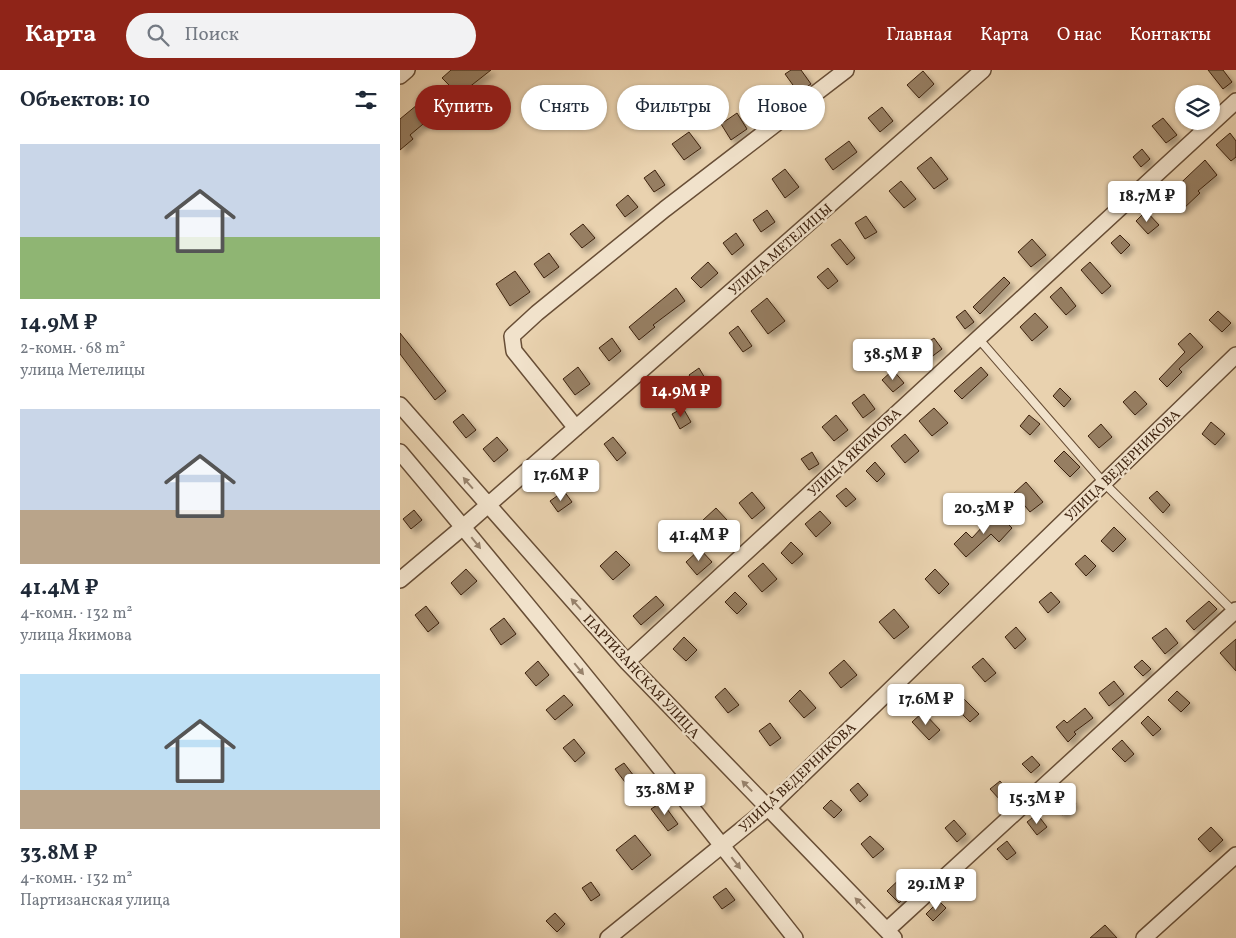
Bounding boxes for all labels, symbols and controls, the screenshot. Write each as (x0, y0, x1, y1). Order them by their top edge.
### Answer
search box (126, 13, 476, 58)
text: Карта (25, 18, 96, 52)
icon: search (144, 21, 172, 49)
text: Поиск (184, 22, 239, 48)
text: Главная (886, 23, 952, 48)
text: Карта (980, 23, 1029, 48)
text: О нас (1057, 23, 1102, 48)
text: Контакты (1130, 23, 1211, 48)
chip: Купить (415, 85, 511, 130)
chip: Снять (521, 85, 607, 130)
chip: Фильтры (617, 85, 729, 130)
chip: Новое (739, 85, 825, 130)
map controls (1175, 85, 1220, 130)
button: layers (1175, 85, 1220, 130)
text: Объектов: 10 (20, 86, 150, 115)
icon: filters (352, 86, 380, 114)
icon: home (155, 176, 245, 266)
pin: 18.7M ₽ (1101, 180, 1193, 223)
text: 18.7M ₽ (1119, 186, 1175, 208)
street label: УЛИЦА МЕТЕЛИЦЫ (725, 200, 837, 300)
text: 14.9M ₽ (20, 309, 98, 338)
text: 2-комн. · 68 m² (20, 338, 125, 360)
pin: 38.5M ₽ (847, 338, 939, 381)
text: 38.5M ₽ (864, 344, 922, 366)
text: улица Метелицы (20, 360, 145, 382)
pin: 14.9M ₽ (635, 376, 727, 418)
text: 14.9M ₽ (651, 381, 711, 403)
street label: УЛИЦА ЯКИМОВА (804, 405, 906, 502)
street label: УЛИЦА ВЕДЕРНИКОВА (1061, 406, 1185, 526)
icon: home (155, 441, 245, 531)
pin: 17.6M ₽ (515, 460, 607, 502)
text: 17.6M ₽ (533, 465, 589, 487)
one-way arrow (462, 477, 474, 489)
pin: 20.3M ₽ (938, 492, 1030, 535)
text: 20.3M ₽ (954, 498, 1014, 520)
pin: 41.4M ₽ (653, 520, 745, 562)
text: 41.4M ₽ (669, 525, 729, 547)
one-way arrow (471, 536, 482, 549)
text: 41.4M ₽ (20, 574, 99, 603)
one-way arrow (570, 599, 582, 611)
text: 4-комн. · 132 m² (20, 603, 132, 625)
street label: ПАРТИЗАНСКАЯ УЛИЦА (578, 611, 704, 743)
text: улица Якимова (20, 625, 132, 647)
one-way arrow (573, 662, 584, 675)
pin: 17.6M ₽ (880, 684, 972, 726)
text: 17.6M ₽ (898, 689, 954, 711)
icon: home (155, 706, 245, 796)
street label: УЛИЦА ВЕДЕРНИКОВА (735, 719, 861, 837)
pin: 33.8M ₽ (619, 774, 711, 816)
text: 33.8M ₽ (635, 779, 695, 801)
one-way arrow (741, 781, 753, 793)
pin: 15.3M ₽ (991, 782, 1083, 825)
text: 15.3M ₽ (1009, 788, 1065, 810)
text: 33.8M ₽ (20, 839, 98, 868)
one-way arrow (731, 856, 741, 870)
text: 4-комн. · 132 m² (20, 868, 132, 890)
pin: 29.1M ₽ (890, 868, 982, 911)
text: 29.1M ₽ (907, 874, 965, 896)
text: Партизанская улица (20, 890, 170, 912)
one-way arrow (854, 897, 866, 909)

